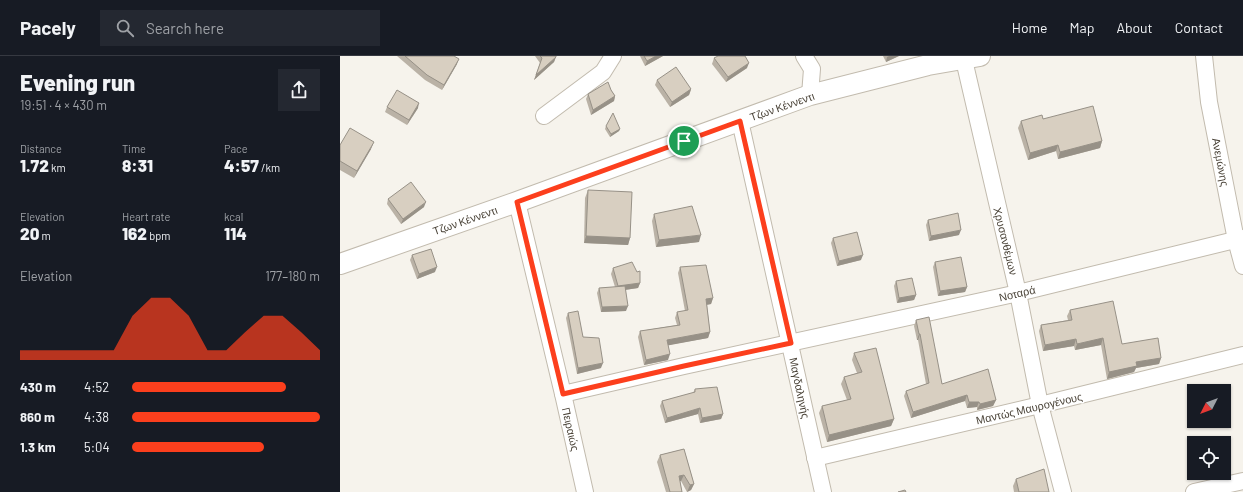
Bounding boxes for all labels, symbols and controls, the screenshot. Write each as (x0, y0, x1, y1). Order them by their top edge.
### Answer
search box (100, 10, 380, 46)
text: Pacely (20, 16, 76, 39)
icon: search (114, 17, 136, 39)
text: Search here (146, 19, 224, 37)
text: Home (1012, 19, 1048, 36)
text: Map (1070, 19, 1094, 36)
text: About (1116, 19, 1153, 36)
text: Contact (1175, 19, 1223, 36)
text: Evening run (20, 69, 135, 95)
button: share (278, 69, 320, 111)
street label: Τζων Κέννεντι (748, 89, 817, 123)
text: 19:51 · 4 × 430 m (20, 97, 107, 113)
pin (667, 124, 701, 158)
icon: arrive (673, 130, 695, 152)
street label: Ανεμώνης (1210, 137, 1232, 187)
text: Distance (20, 142, 62, 155)
text: Time (122, 142, 146, 155)
text: Pace (224, 142, 248, 155)
text: 1.72 (20, 155, 49, 175)
text: 8:31 (122, 155, 153, 175)
text: 4:57 (224, 155, 259, 175)
text: km (49, 161, 66, 174)
text: /km (259, 161, 280, 174)
street label: Τζων Κέννεντι (431, 203, 500, 237)
street label: Χρυσανθέμων (991, 206, 1021, 277)
text: Elevation (20, 210, 64, 223)
text: Heart rate (122, 210, 170, 223)
text: kcal (224, 210, 243, 223)
text: 20 (20, 223, 39, 243)
text: 162 (122, 223, 147, 243)
text: 114 (224, 223, 247, 243)
text: m (39, 229, 51, 242)
text: bpm (147, 229, 170, 242)
text: Elevation (20, 268, 72, 284)
text: 177–180 m (265, 268, 320, 284)
street label: Νοταρά (997, 282, 1037, 304)
street label: Μαγδαληνής (787, 356, 813, 420)
text: 430 m (20, 379, 56, 395)
text: 4:52 (84, 379, 109, 395)
north arrow (1187, 384, 1231, 428)
map controls (1187, 384, 1231, 480)
street label: Μαντώς Μαυρογένους (975, 389, 1083, 427)
street label: Πειραιώς (560, 406, 582, 452)
text: 860 m (20, 409, 55, 425)
text: 4:38 (84, 409, 109, 425)
button: locate (1187, 436, 1231, 480)
text: 1.3 km (20, 439, 56, 455)
text: 5:04 (84, 439, 110, 455)

